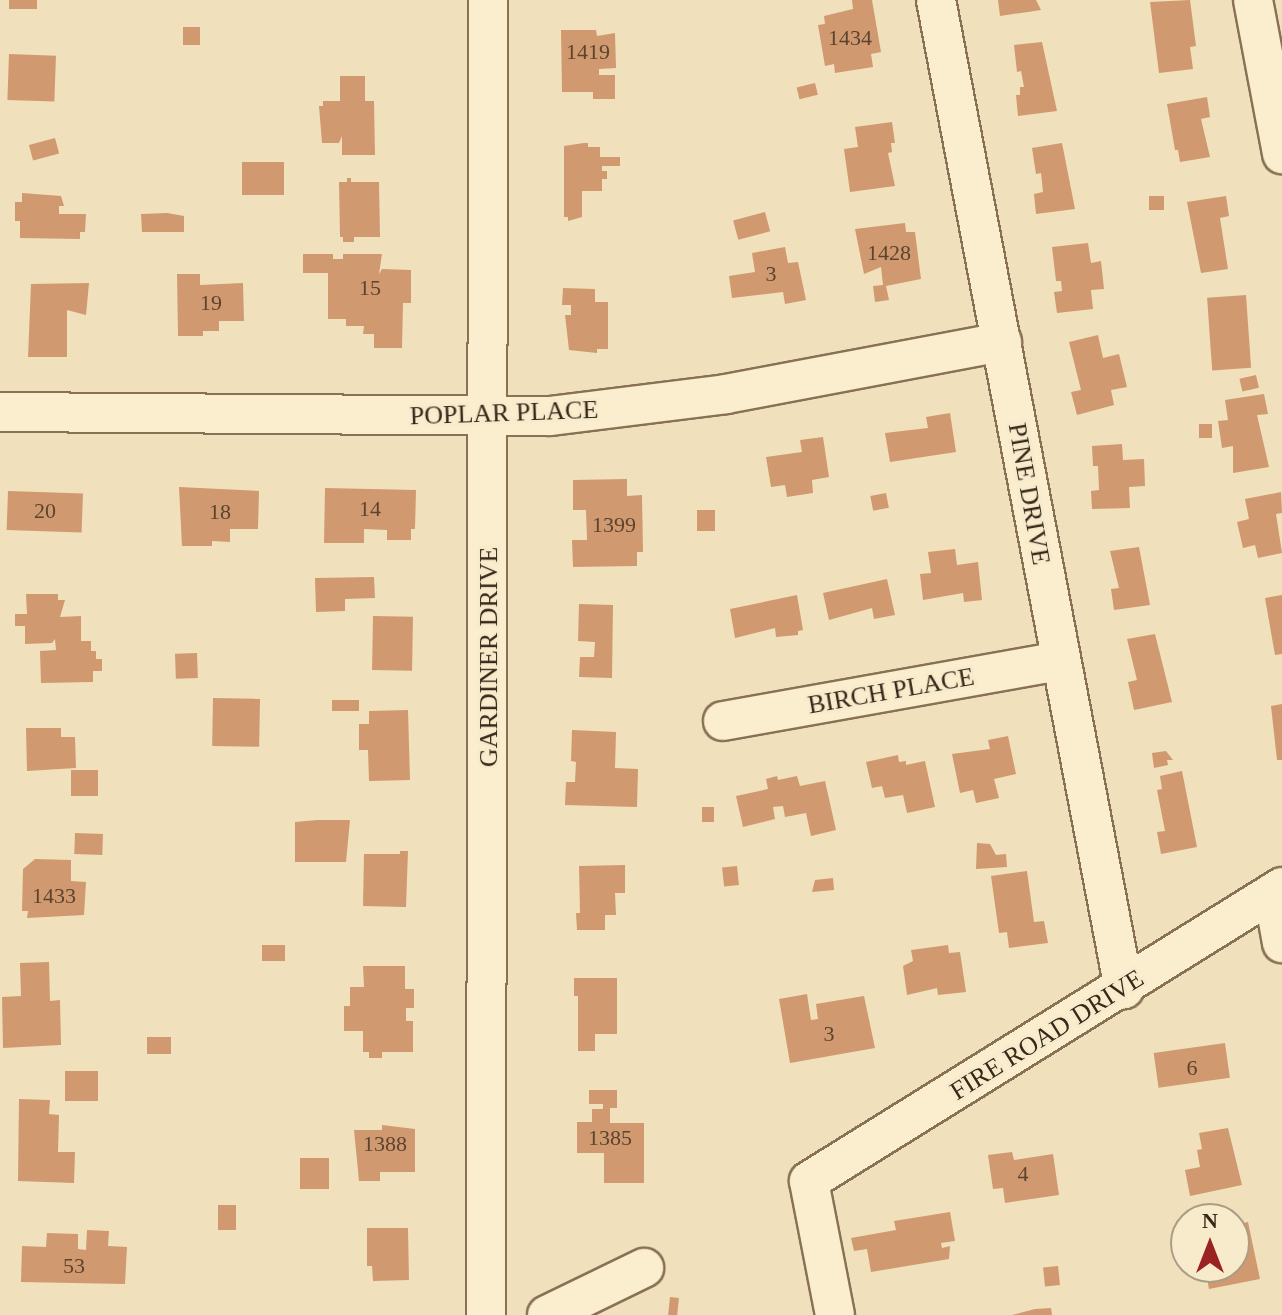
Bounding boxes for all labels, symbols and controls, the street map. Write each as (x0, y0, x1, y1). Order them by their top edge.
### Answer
house number: 1434 (828, 25, 872, 51)
house number: 1419 (566, 39, 610, 65)
house number: 1428 (867, 240, 911, 266)
house number: 3 (766, 261, 776, 287)
house number: 15 (359, 275, 381, 301)
house number: 19 (200, 290, 222, 316)
street label: POPLAR PLACE (409, 394, 599, 432)
street label: PINE DRIVE (1001, 421, 1057, 567)
house number: 14 (359, 496, 381, 522)
house number: 20 (34, 498, 56, 524)
house number: 18 (209, 499, 231, 525)
house number: 1399 (592, 512, 636, 538)
street label: GARDINER DRIVE (473, 547, 505, 767)
street label: BIRCH PLACE (805, 661, 977, 721)
house number: 1433 (32, 883, 76, 909)
street label: FIRE ROAD DRIVE (944, 963, 1150, 1107)
house number: 3 (824, 1021, 834, 1047)
house number: 6 (1186, 1055, 1198, 1081)
house number: 1385 (588, 1125, 632, 1151)
house number: 1388 (363, 1131, 407, 1157)
house number: 4 (1018, 1161, 1028, 1187)
north arrow (1170, 1203, 1250, 1283)
text: N (1202, 1208, 1218, 1233)
house number: 53 (63, 1253, 85, 1279)

